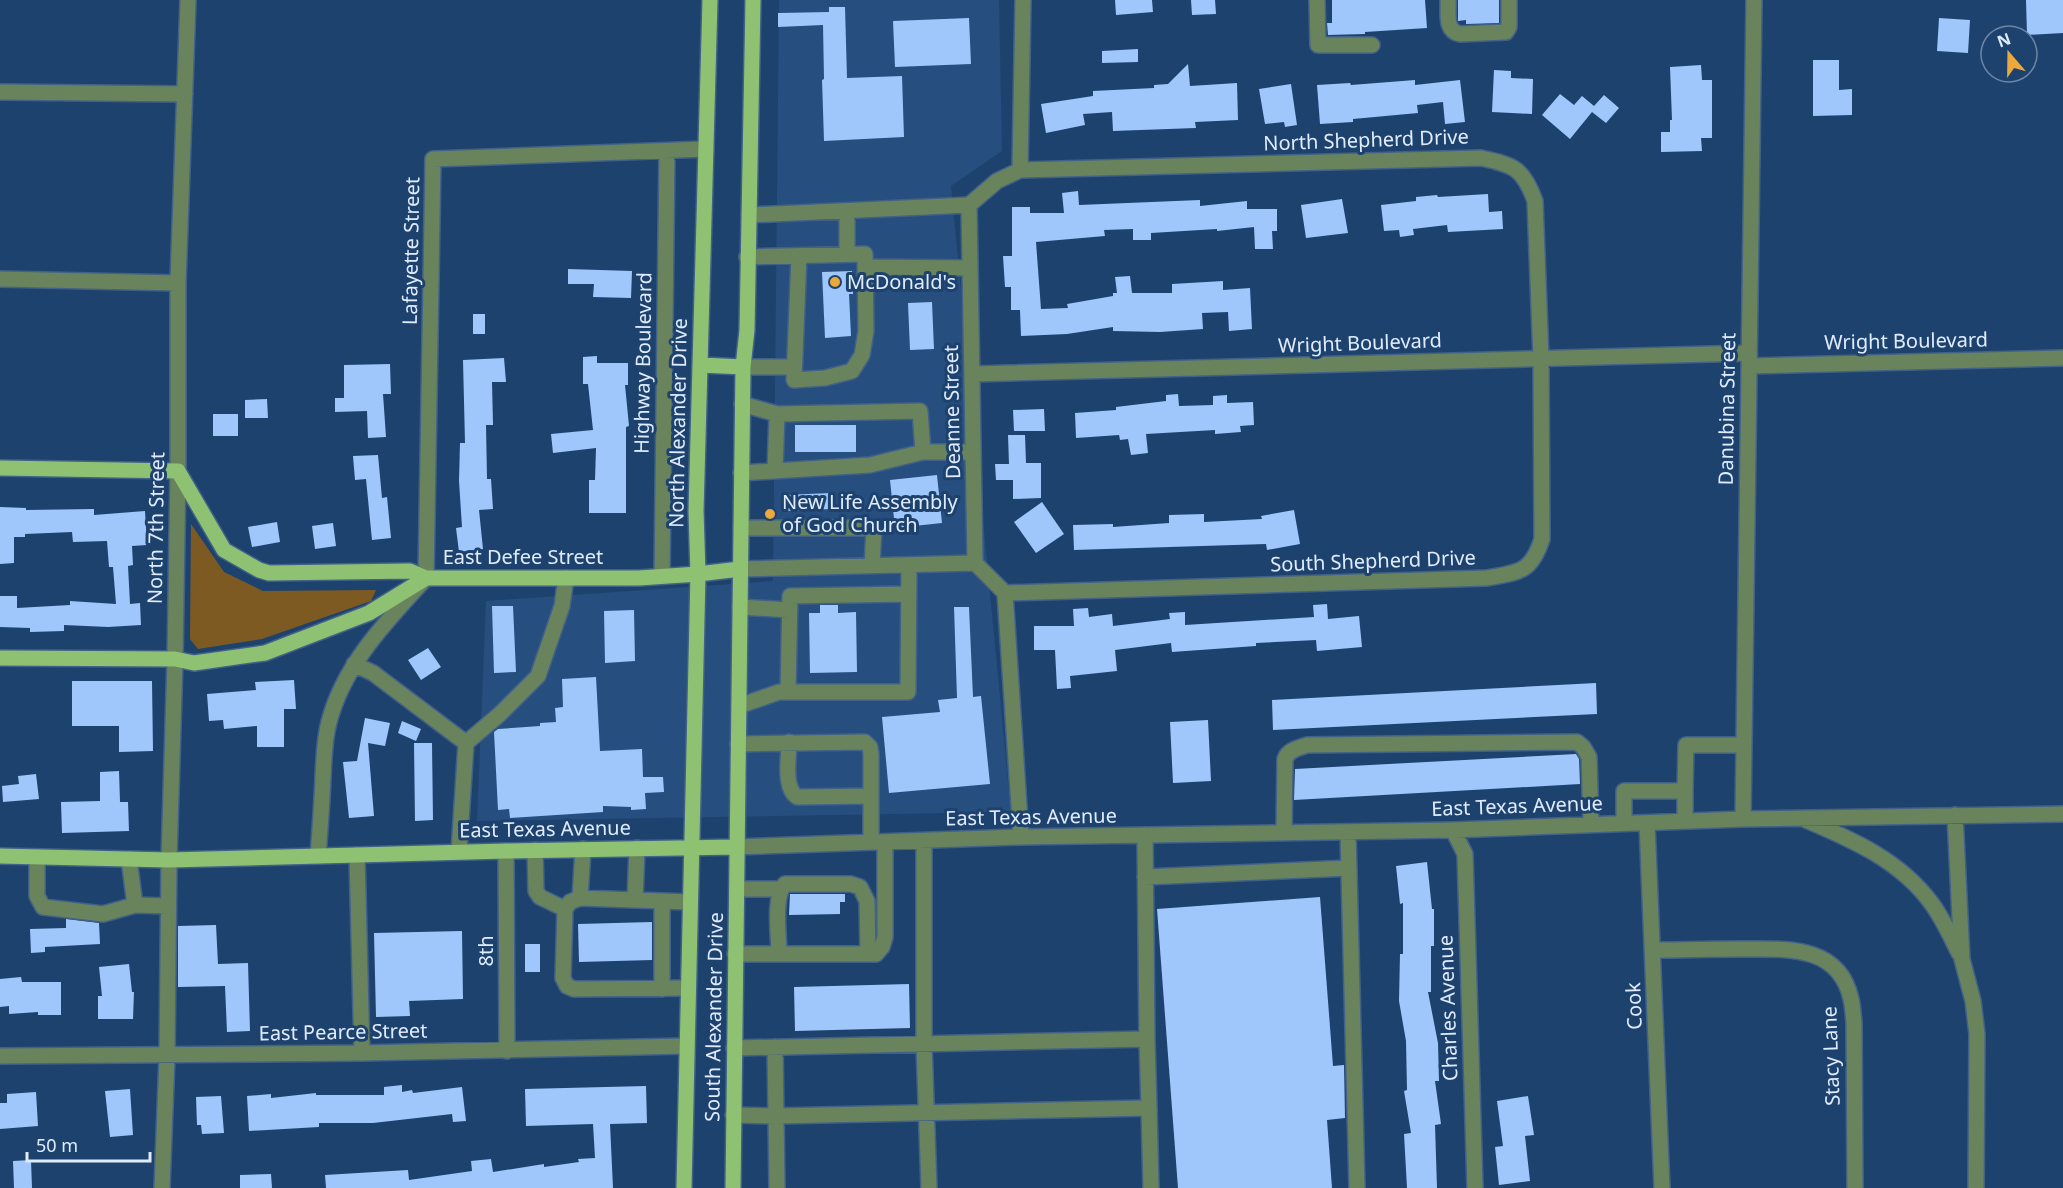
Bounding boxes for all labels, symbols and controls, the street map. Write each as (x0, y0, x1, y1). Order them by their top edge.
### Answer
north arrow (1979, 24, 2039, 84)
text: N (1994, 27, 2014, 52)
street label: North Shepherd Drive (1263, 122, 1469, 157)
street label: Lafayette Street (396, 177, 425, 325)
place label: McDonald's (847, 268, 956, 295)
street label: Highway Boulevard (627, 272, 658, 454)
marker: McDonald's (828, 275, 842, 289)
street label: North Alexander Drive (662, 318, 693, 528)
street label: Wright Boulevard (1278, 326, 1442, 359)
street label: Wright Boulevard (1824, 326, 1988, 355)
street label: Danubina Street (1712, 332, 1741, 486)
street label: Deanne Street (937, 345, 966, 479)
street label: North 7th Street (141, 452, 170, 604)
place label: New Life Assembly of God Church (782, 488, 958, 538)
marker: New Life Assembly of God Church (763, 507, 777, 521)
street label: East Defee Street (443, 543, 603, 570)
street label: South Shepherd Drive (1270, 543, 1476, 578)
street label: East Texas Avenue (1431, 789, 1603, 822)
street label: East Texas Avenue (945, 802, 1117, 831)
street label: East Texas Avenue (459, 814, 631, 843)
street label: South Alexander Drive (698, 912, 729, 1122)
street label: 8th (472, 935, 499, 967)
street label: Charles Avenue (1431, 935, 1464, 1081)
street label: Cook (1619, 981, 1648, 1030)
street label: Stacy Lane (1815, 1006, 1846, 1106)
street label: East Pearce Street (258, 1017, 428, 1046)
scale bar (27, 1125, 150, 1163)
text: 50 m (36, 1133, 78, 1157)

